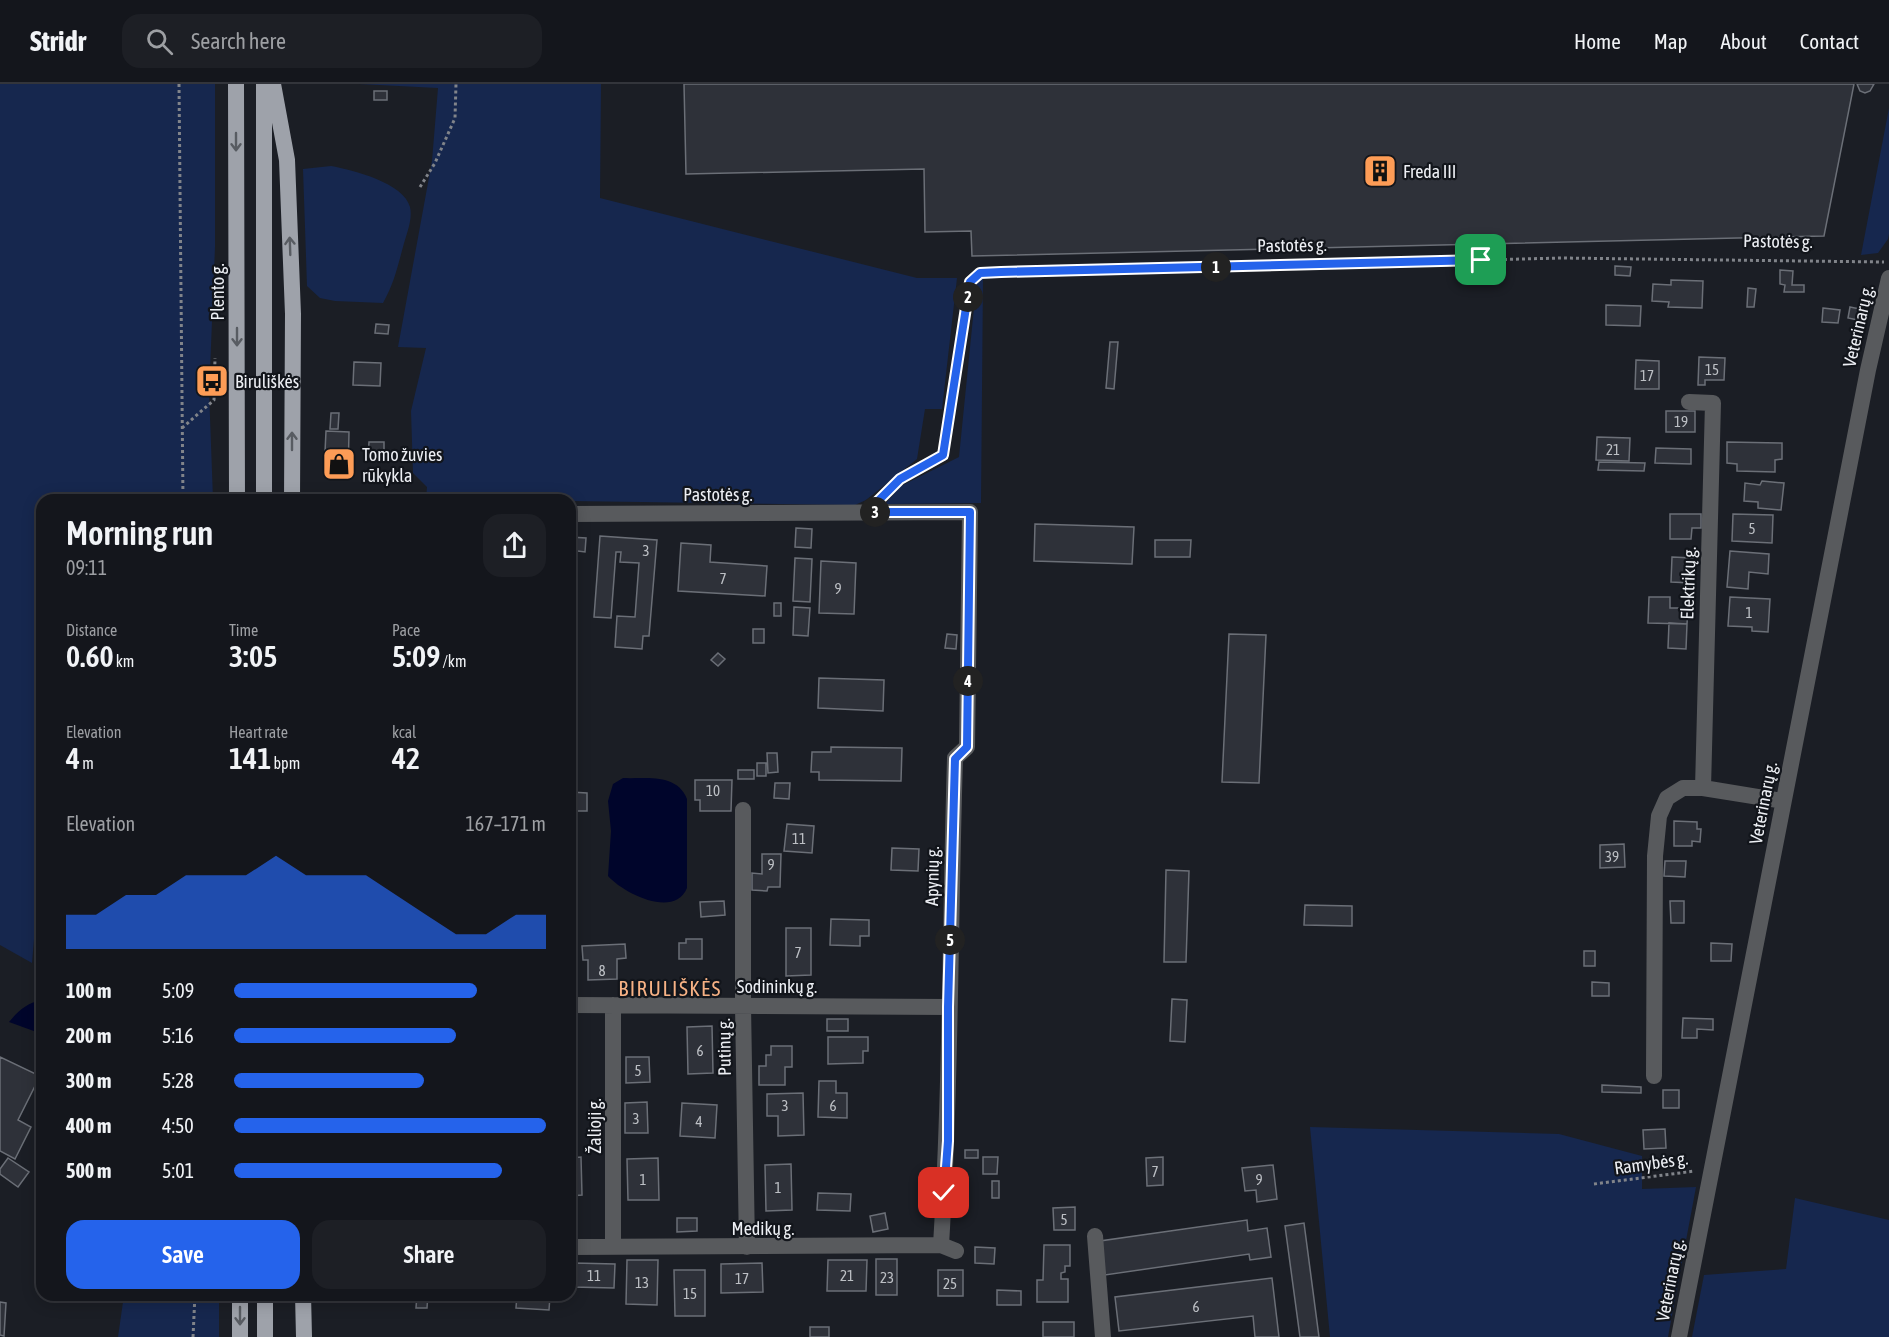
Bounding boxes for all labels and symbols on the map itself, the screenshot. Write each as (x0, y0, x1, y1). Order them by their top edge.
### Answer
one-way arrow (230, 132, 242, 152)
building icon: Freda III (1362, 153, 1398, 189)
place label: Freda III (1403, 161, 1456, 182)
street label: Pastotės g. (1743, 230, 1813, 252)
street label: Pastotės g. (1257, 234, 1327, 256)
pin (1455, 234, 1506, 285)
one-way arrow (285, 237, 296, 257)
pin: 1 (1201, 252, 1231, 282)
street label: Plento g. (207, 263, 228, 321)
pin: 2 (953, 282, 983, 312)
street label: Veterinarų g. (1838, 283, 1878, 369)
one-way arrow (231, 327, 243, 347)
house number: 15 (1705, 361, 1719, 378)
bus stop icon: Biruliškės (194, 363, 230, 399)
house number: 17 (1640, 367, 1654, 384)
place label: Biruliškės (235, 371, 299, 392)
house number: 19 (1674, 413, 1688, 430)
one-way arrow (286, 432, 298, 452)
house number: 21 (1606, 441, 1620, 458)
place label: Tomo žuvies rūkykla (362, 444, 442, 486)
shop icon: Tomo žuvies rūkykla (321, 446, 357, 482)
street label: Pastotės g. (683, 484, 753, 505)
pin: 3 (860, 497, 890, 527)
house number: 5 (1748, 520, 1756, 537)
house number: 3 (642, 542, 650, 559)
street label: Elektrikų g. (1676, 546, 1700, 620)
house number: 7 (719, 570, 727, 587)
house number: 9 (834, 580, 842, 597)
house number: 1 (1745, 604, 1753, 621)
pin: 4 (953, 666, 983, 696)
street label: Veterinarų g. (1745, 760, 1781, 846)
house number: 10 (706, 782, 720, 799)
house number: 11 (792, 830, 806, 847)
street label: Apynių g. (921, 846, 943, 906)
house number: 39 (1605, 848, 1619, 865)
house number: 9 (767, 856, 775, 873)
pin: 5 (935, 925, 965, 955)
house number: 7 (794, 944, 802, 961)
house number: 8 (598, 962, 606, 979)
district label: BIRULIŠKĖS (618, 976, 722, 1000)
street label: Sodininkų g. (737, 976, 817, 997)
street label: Putinų g. (713, 1018, 735, 1076)
house number: 6 (696, 1042, 704, 1059)
house number: 5 (634, 1062, 642, 1079)
house number: 3 (781, 1097, 789, 1114)
house number: 6 (829, 1097, 837, 1114)
street label: Žalioji g. (584, 1098, 605, 1154)
house number: 3 (632, 1110, 640, 1127)
house number: 4 (695, 1113, 703, 1130)
street label: Ramybės g. (1613, 1147, 1689, 1179)
house number: 7 (1151, 1163, 1159, 1180)
pin (918, 1167, 969, 1218)
house number: 1 (639, 1171, 647, 1188)
house number: 9 (1255, 1171, 1263, 1188)
house number: 1 (774, 1179, 782, 1196)
house number: 5 (1060, 1211, 1068, 1228)
street label: Medikų g. (732, 1218, 794, 1239)
street label: Veterinarų g. (1652, 1237, 1688, 1323)
house number: 11 (587, 1267, 601, 1284)
house number: 21 (840, 1267, 854, 1284)
house number: 23 (880, 1269, 894, 1286)
house number: 17 (735, 1270, 749, 1287)
house number: 13 (635, 1274, 649, 1291)
house number: 25 (943, 1275, 957, 1292)
house number: 15 (683, 1285, 697, 1302)
house number: 6 (1192, 1298, 1200, 1315)
one-way arrow (234, 1305, 246, 1325)

